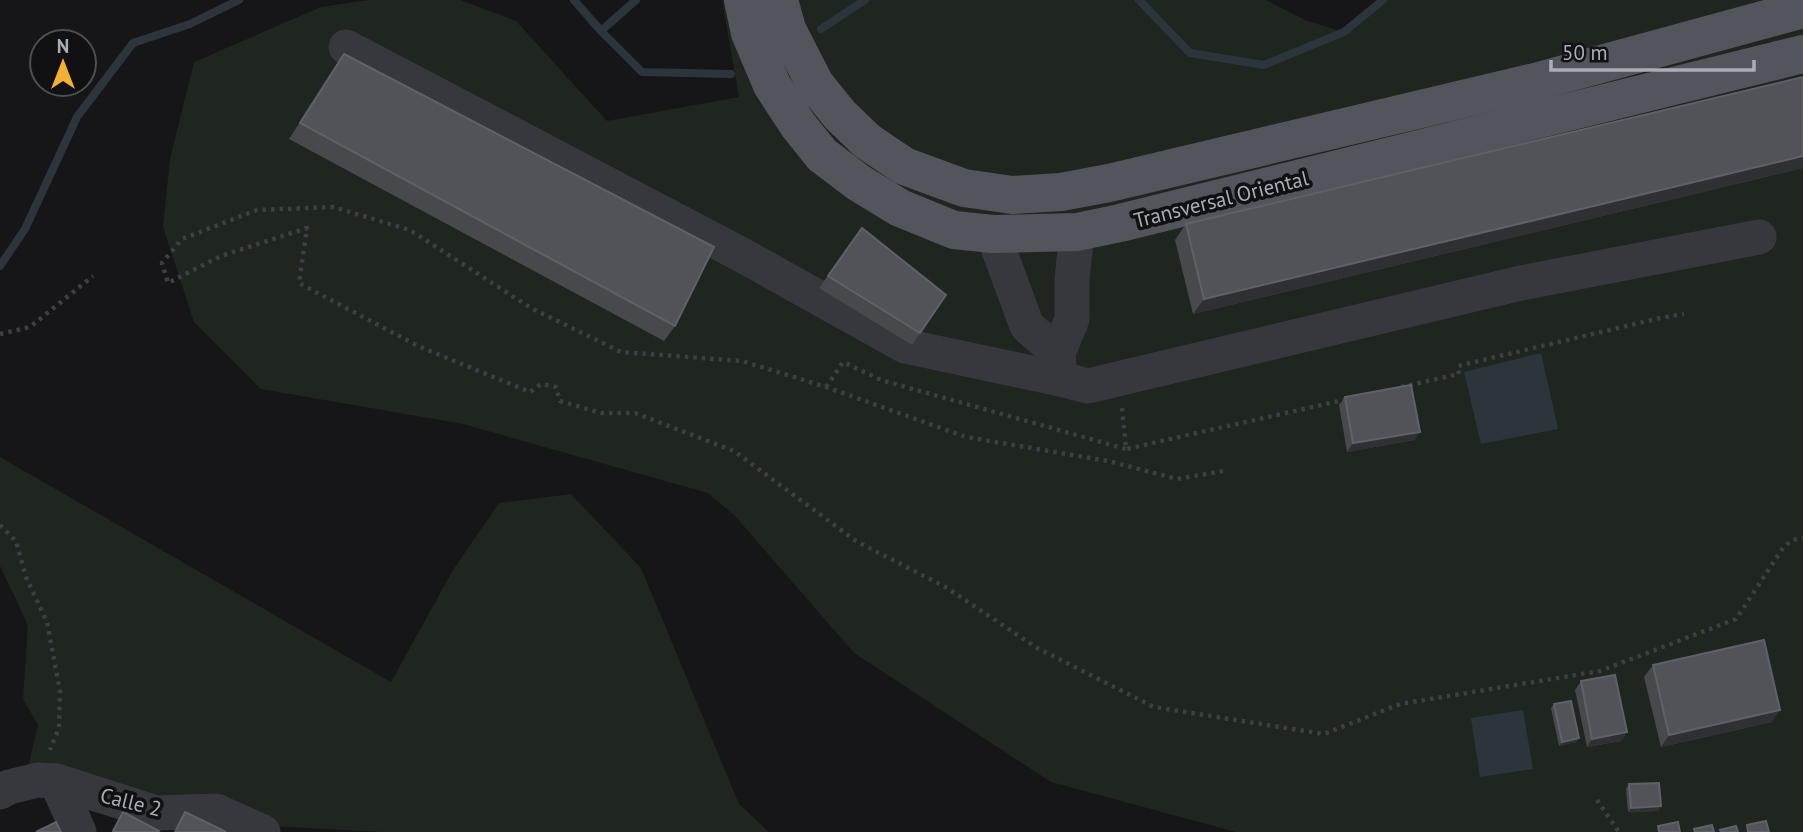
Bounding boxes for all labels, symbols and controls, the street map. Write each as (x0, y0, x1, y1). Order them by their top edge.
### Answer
north arrow (28, 28, 98, 98)
scale bar (1551, 28, 1754, 72)
text: N (57, 34, 69, 58)
text: 50 m (1562, 39, 1608, 66)
street label: Transversal Oriental (1131, 164, 1311, 234)
street label: Calle 2 (98, 781, 164, 823)

